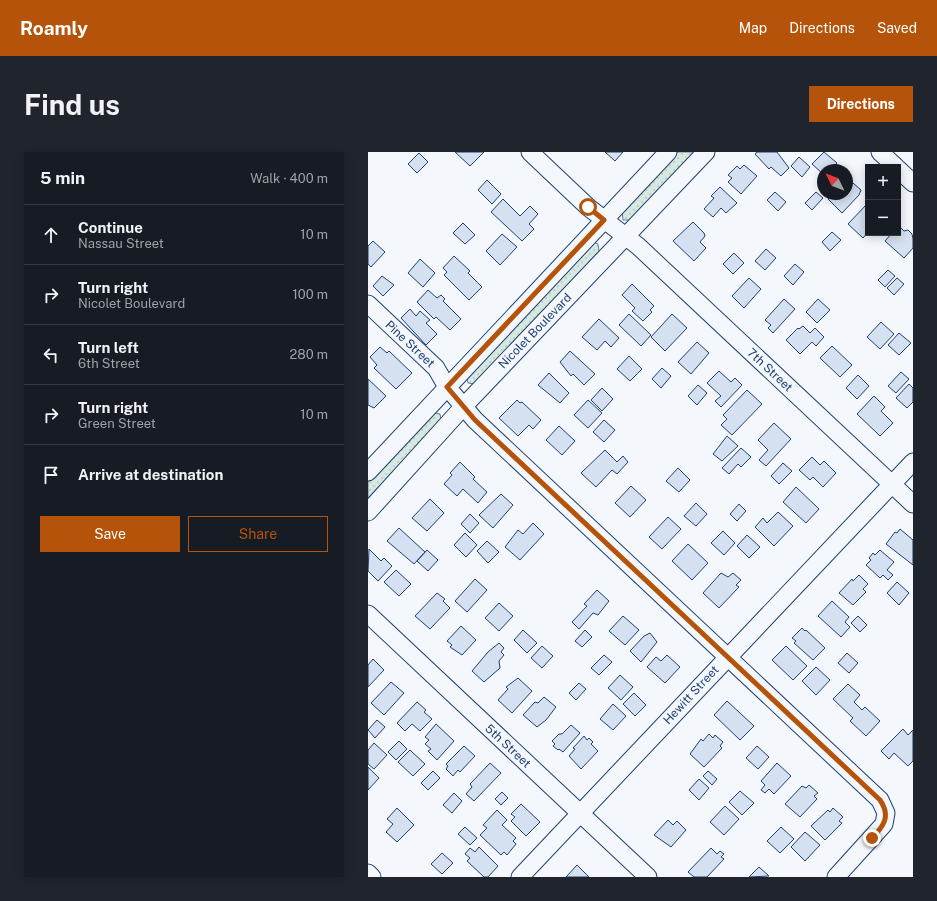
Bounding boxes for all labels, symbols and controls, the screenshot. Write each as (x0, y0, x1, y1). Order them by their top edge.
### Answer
text: Roamly (20, 17, 88, 39)
text: Map (739, 20, 767, 36)
text: Directions (789, 20, 855, 36)
text: Saved (877, 20, 917, 36)
button: Directions (809, 86, 913, 122)
text: Find us (24, 88, 120, 121)
north arrow (817, 164, 853, 200)
map controls (865, 164, 901, 236)
button: + (865, 164, 901, 200)
text: 5 min (40, 168, 85, 188)
text: Walk · 400 m (250, 171, 328, 186)
route start (579, 198, 597, 216)
button: − (865, 200, 901, 236)
text: Continue (78, 219, 143, 236)
icon: ahead (40, 224, 62, 246)
text: 10 m (300, 227, 328, 242)
text: Nassau Street (78, 236, 164, 251)
text: Turn right (78, 279, 148, 296)
icon: right (40, 284, 62, 306)
text: 100 m (292, 287, 328, 302)
street label: Nicolet Boulevard (496, 291, 574, 371)
text: Nicolet Boulevard (78, 296, 185, 311)
street label: Pine Street (382, 318, 438, 371)
text: Turn left (78, 339, 139, 356)
icon: left (40, 344, 62, 366)
street label: 7th Street (744, 346, 796, 395)
text: 280 m (290, 347, 328, 362)
text: 6th Street (78, 356, 140, 371)
text: Turn right (78, 399, 148, 416)
icon: right (40, 404, 62, 426)
text: 10 m (300, 407, 328, 422)
text: Green Street (78, 416, 156, 431)
icon: arrive (40, 464, 62, 486)
text: Arrive at destination (78, 466, 223, 483)
button: Save (40, 516, 180, 552)
button: Share (188, 516, 328, 552)
street label: Hewitt Street (660, 663, 722, 727)
street label: 5th Street (482, 721, 534, 771)
route end (863, 829, 881, 847)

